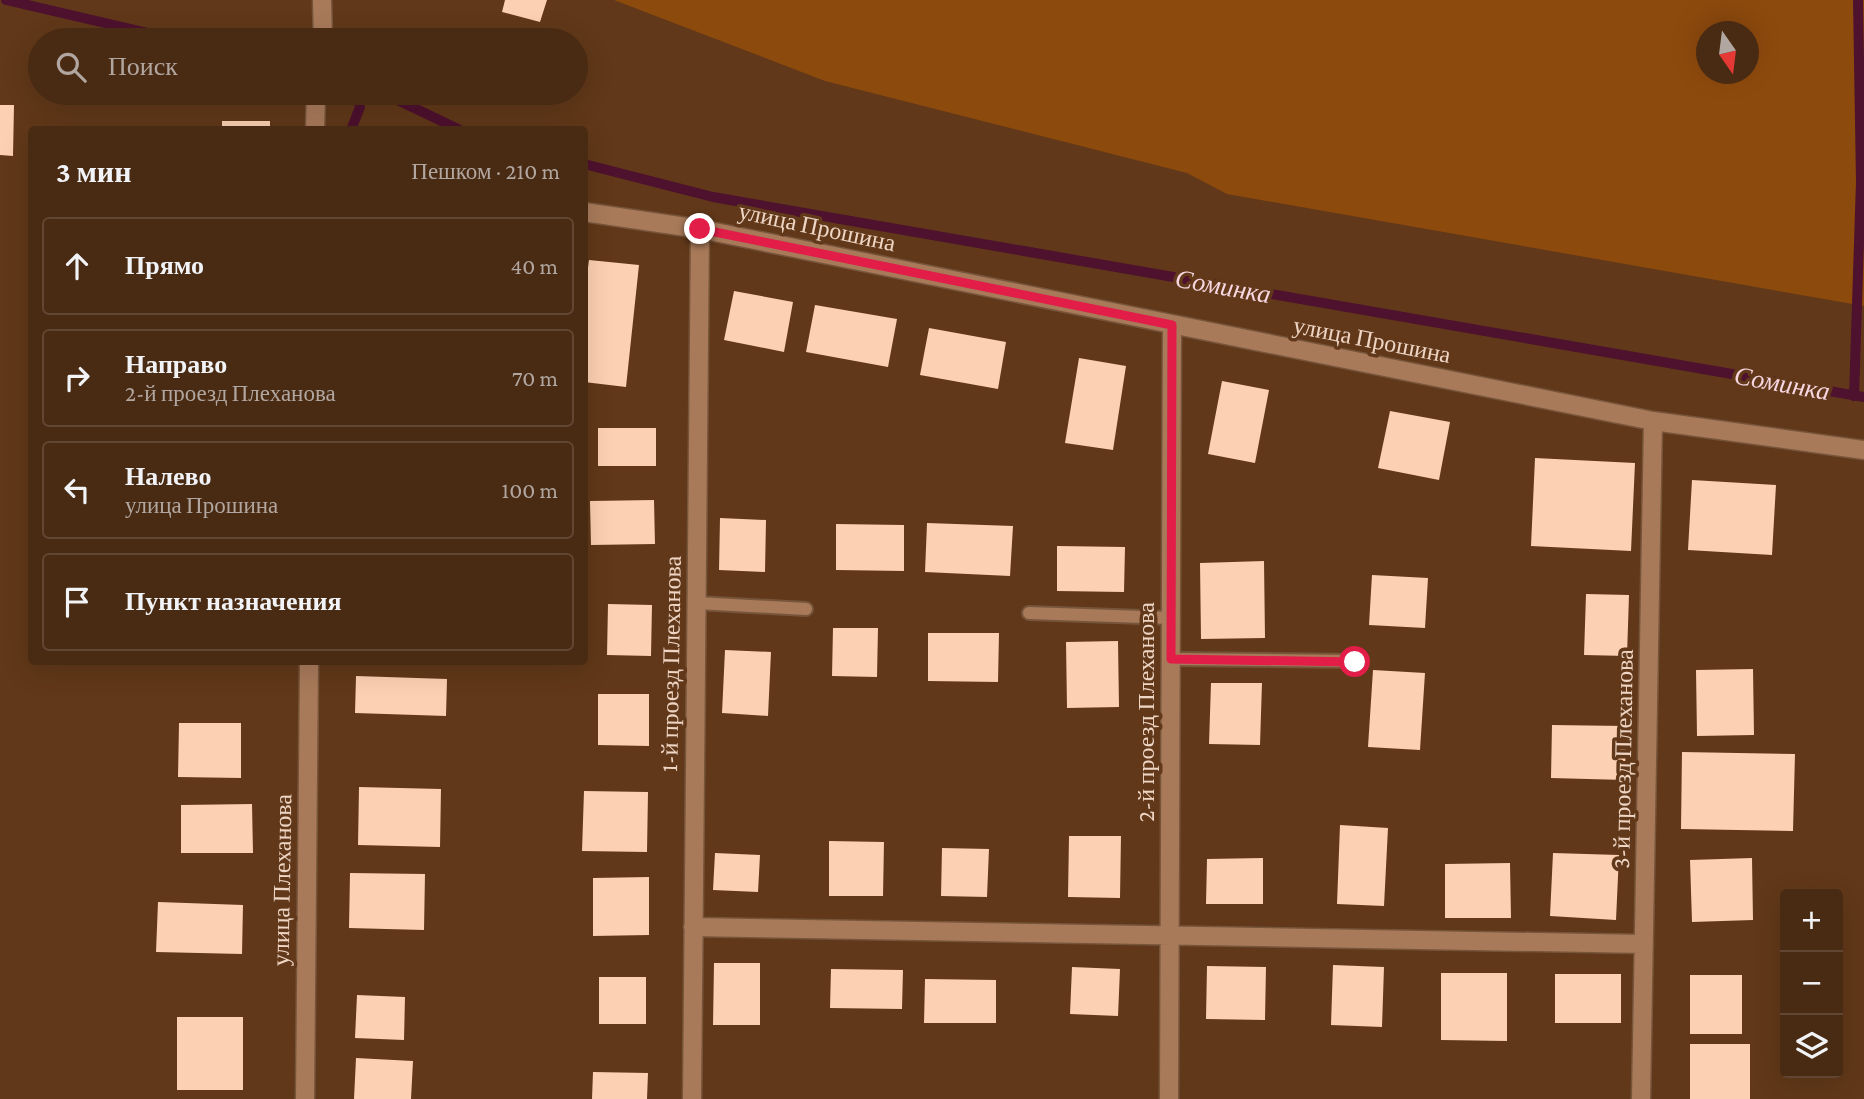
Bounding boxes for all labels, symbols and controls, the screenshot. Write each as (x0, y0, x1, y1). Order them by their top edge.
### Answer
north arrow (1696, 21, 1759, 84)
search box (28, 28, 588, 105)
icon: search (52, 48, 90, 86)
text: Поиск (108, 52, 178, 81)
text: 3 мин (56, 155, 131, 188)
text: Пешком · 210 m (411, 158, 560, 184)
street label: улица Прошина (736, 197, 898, 256)
route end (684, 213, 715, 244)
icon: ahead (58, 247, 96, 285)
text: Прямо (125, 251, 204, 280)
text: 40 m (510, 253, 558, 279)
water label: Соминка (1173, 264, 1273, 309)
street label: улица Прошина (1291, 311, 1453, 368)
text: Направо (125, 350, 227, 379)
icon: right (58, 359, 96, 397)
water label: Соминка (1732, 361, 1832, 406)
text: 70 m (512, 365, 558, 391)
text: 2-й проезд Плеханова (125, 380, 336, 406)
text: Налево (125, 462, 211, 491)
icon: left (58, 471, 96, 509)
text: 100 m (502, 477, 558, 503)
text: улица Прошина (125, 492, 278, 518)
street label: 1-й проезд Плеханова (655, 555, 686, 772)
icon: arrive (58, 583, 96, 621)
text: Пункт назначения (125, 587, 342, 616)
street label: 2-й проезд Плеханова (1132, 602, 1159, 822)
route start (1339, 646, 1370, 677)
street label: 3-й проезд Плеханова (1607, 649, 1638, 869)
street label: улица Плеханова (266, 793, 297, 966)
map controls (1780, 889, 1843, 1078)
button: + (1780, 889, 1843, 952)
button: − (1780, 952, 1843, 1015)
button: layers (1780, 1015, 1843, 1078)

